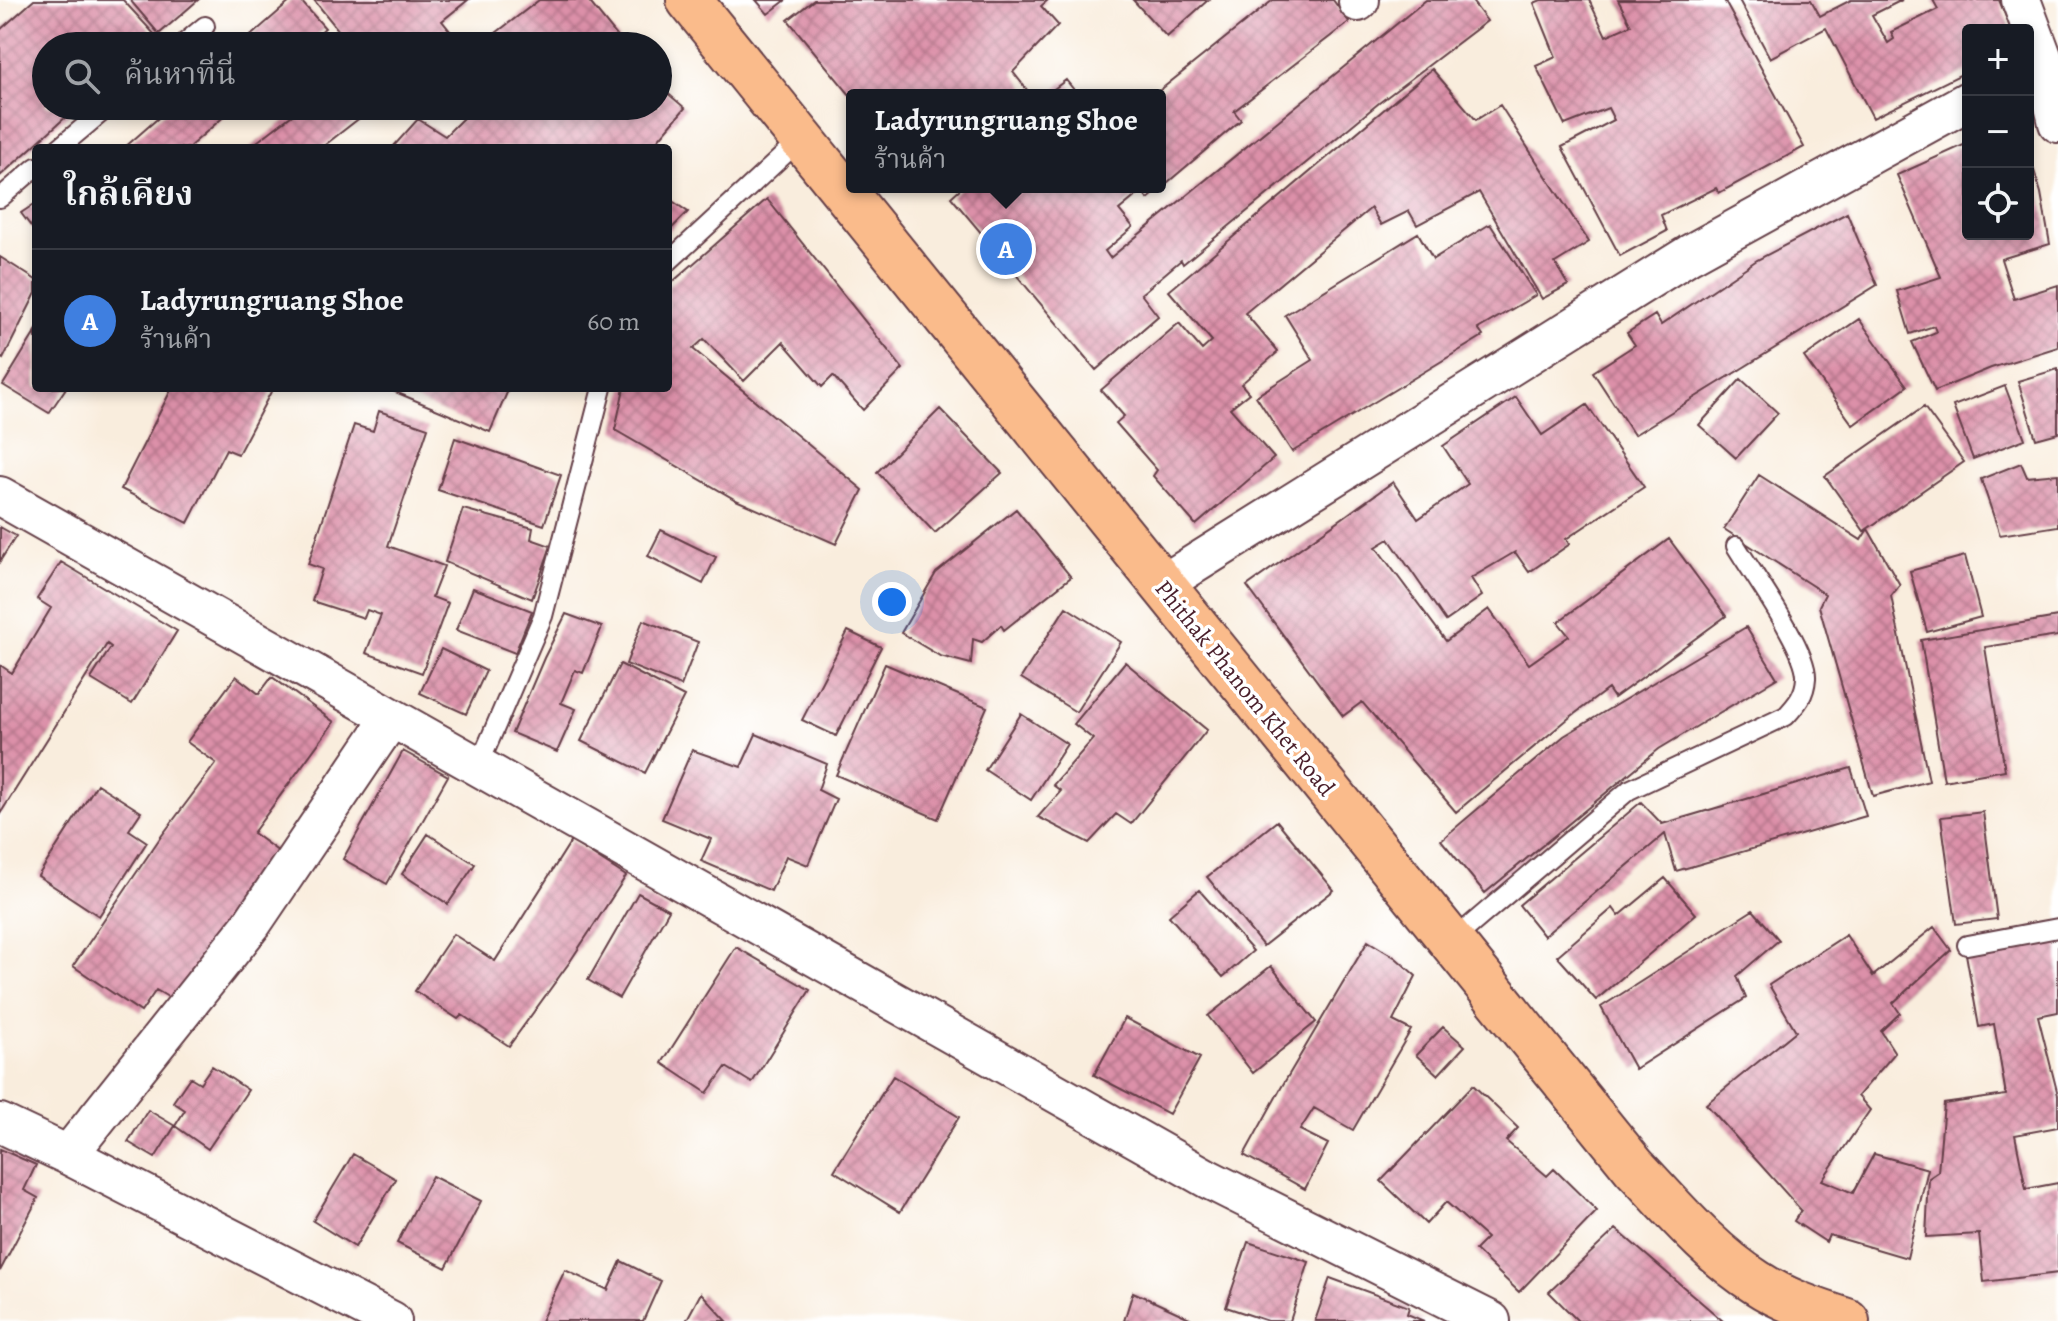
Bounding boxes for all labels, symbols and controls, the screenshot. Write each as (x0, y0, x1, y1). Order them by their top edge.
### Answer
map controls (1962, 24, 2034, 240)
button: + (1962, 24, 2034, 96)
search box (32, 32, 672, 120)
icon: search (60, 54, 104, 98)
text: ค้นหาที่นี่ (124, 54, 236, 94)
popup (846, 89, 1166, 193)
button: − (1962, 96, 2034, 168)
text: Ladyrungruang Shoe (874, 100, 1138, 140)
text: ร้านค้า (874, 142, 946, 177)
button: locate (1962, 168, 2034, 240)
text: ใกล้เคียง (64, 170, 193, 217)
pin: A (980, 219, 1032, 279)
text: Ladyrungruang Shoe (140, 280, 404, 320)
text: A (82, 304, 98, 339)
text: 60 m (587, 304, 640, 339)
text: ร้านค้า (140, 322, 212, 357)
street label: Phithak Phanom Khet Road (1148, 573, 1342, 803)
your location (872, 582, 912, 622)

